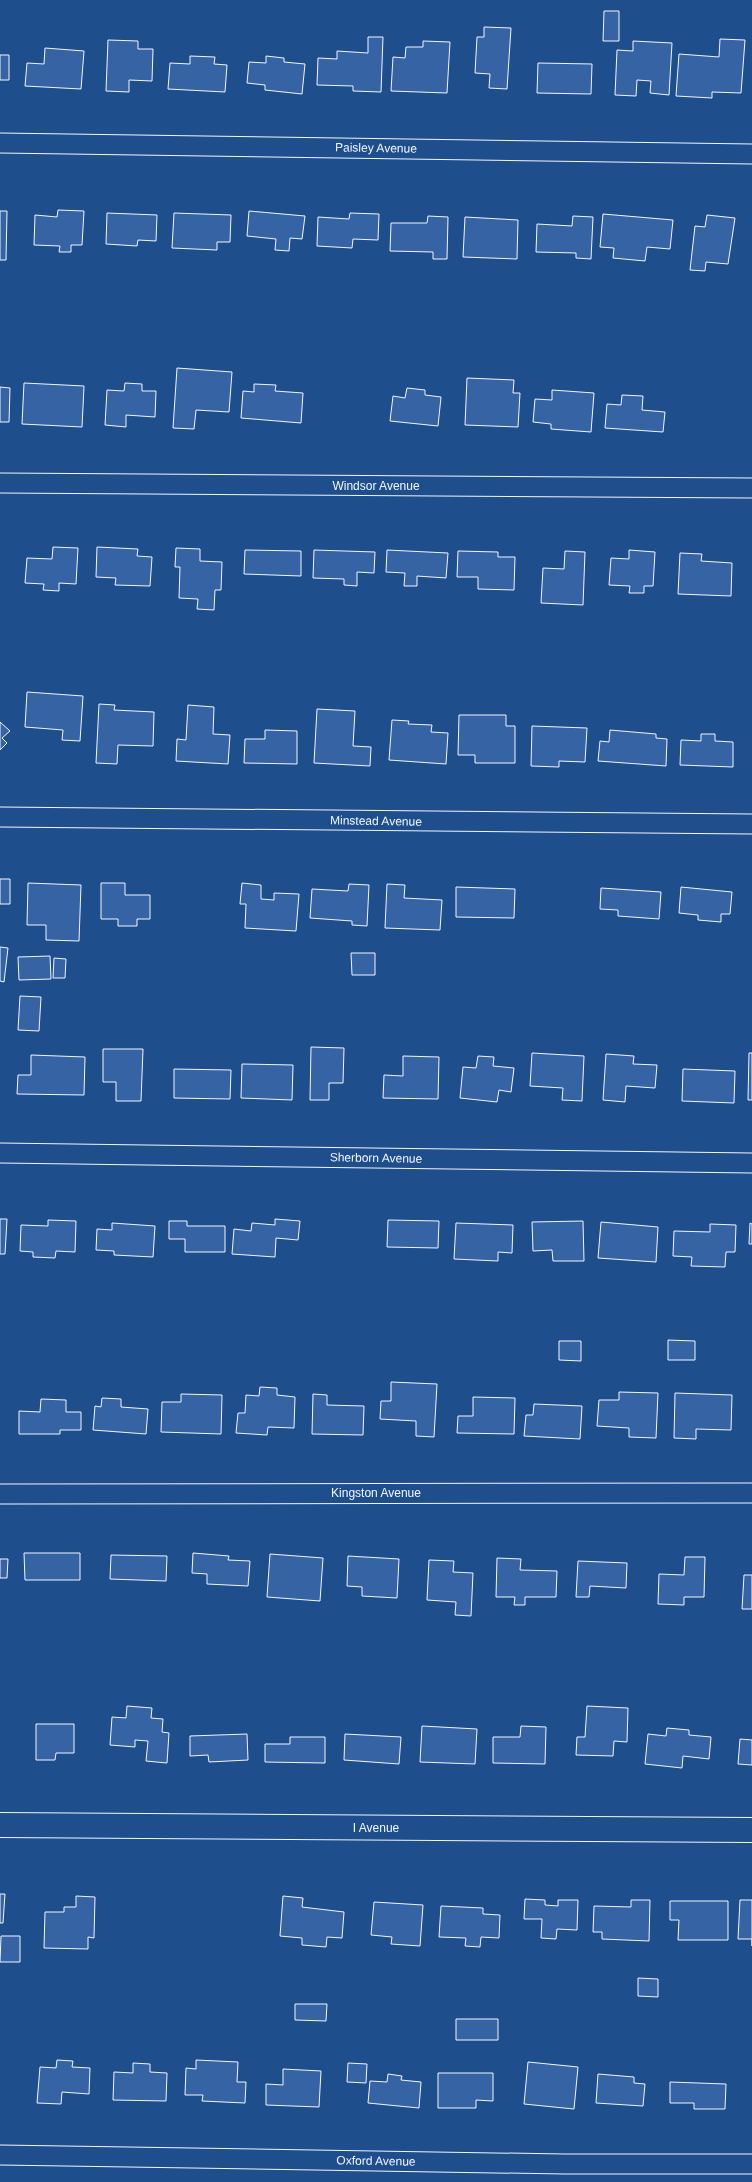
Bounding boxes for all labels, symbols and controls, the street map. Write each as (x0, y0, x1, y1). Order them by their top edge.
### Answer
street label: Paisley Avenue (335, 140, 417, 156)
street label: Windsor Avenue (332, 479, 420, 493)
street label: Minstead Avenue (330, 813, 422, 829)
street label: Sherborn Avenue (330, 1150, 423, 1166)
street label: Kingston Avenue (331, 1486, 421, 1500)
street label: I Avenue (353, 1821, 400, 1835)
street label: Oxford Avenue (336, 2153, 416, 2169)

